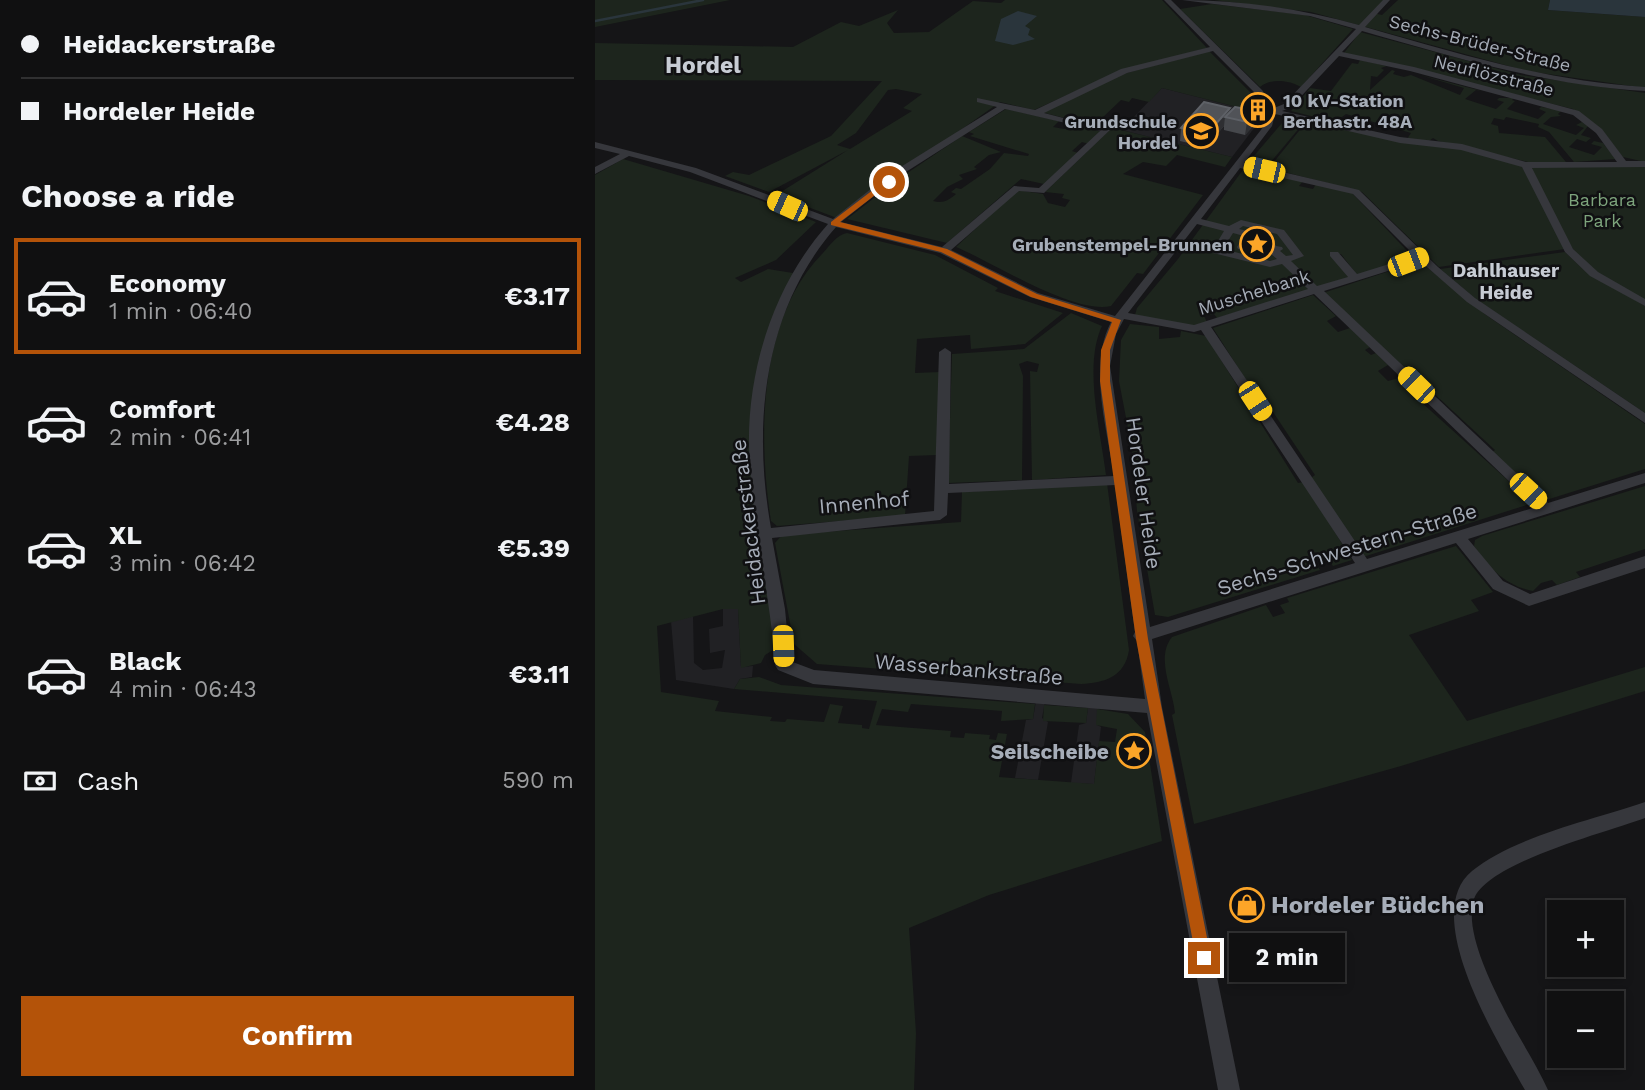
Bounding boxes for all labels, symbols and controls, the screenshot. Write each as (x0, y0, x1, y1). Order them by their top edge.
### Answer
street label: Sechs-Brüder-Straße (1387, 10, 1573, 76)
text: Heidackerstraße (63, 29, 275, 59)
street label: Neuflözstraße (1432, 50, 1556, 100)
district label: Hordel (665, 52, 741, 79)
place label: 10 kV-Station Berthastr. 48A (1283, 90, 1413, 132)
building icon: 10 kV-Station Berthastr. 48A (1239, 91, 1277, 129)
text: Hordeler Heide (63, 96, 255, 126)
place label: Grundschule Hordel (1064, 111, 1177, 153)
school or university icon: Grundschule Hordel (1182, 112, 1220, 150)
car (1242, 155, 1287, 185)
route start (873, 166, 905, 198)
text: Choose a ride (21, 177, 235, 215)
car (764, 188, 811, 224)
park label: Barbara Park (1568, 189, 1636, 231)
place icon: Grubenstempel-Brunnen (1238, 225, 1276, 263)
place label: Grubenstempel-Brunnen (1012, 234, 1233, 255)
car (1385, 245, 1432, 279)
district label: Dahlhauser Heide (1453, 259, 1560, 304)
icon: car (25, 265, 88, 328)
street label: Muschelbank (1196, 265, 1312, 319)
text: Economy (109, 268, 226, 298)
text: €3.17 (504, 281, 570, 311)
text: 1 min · 06:40 (109, 298, 252, 325)
car (1394, 363, 1439, 407)
car (1235, 378, 1276, 424)
icon: car (25, 391, 88, 454)
text: Comfort (109, 394, 215, 424)
text: €4.28 (496, 407, 570, 437)
street label: Hordeler Heide (1121, 415, 1167, 571)
text: 2 min · 06:41 (109, 424, 251, 451)
street label: Heidackerstraße (725, 438, 771, 606)
car (1506, 469, 1551, 513)
street label: Innenhof (818, 486, 910, 518)
street label: Sechs-Schwestern-Straße (1214, 498, 1480, 600)
icon: car (25, 517, 88, 580)
text: XL (109, 520, 142, 550)
text: €5.39 (498, 533, 570, 563)
text: 3 min · 06:42 (109, 550, 256, 577)
car (772, 625, 795, 667)
icon: car (25, 643, 88, 706)
text: Black (109, 646, 181, 676)
street label: Wasserbankstraße (874, 648, 1064, 690)
text: €3.11 (509, 659, 570, 689)
text: 4 min · 06:43 (109, 676, 257, 703)
place icon: Seilscheibe (1115, 732, 1153, 770)
place label: Seilscheibe (991, 739, 1109, 764)
icon: cash (21, 762, 59, 800)
text: Cash (77, 766, 139, 796)
text: 590 m (502, 767, 574, 794)
shop icon: Hordeler Büdchen (1228, 886, 1266, 924)
place label: Hordeler Büdchen (1271, 891, 1484, 919)
map controls (1547, 900, 1624, 1068)
button: + (1547, 900, 1624, 977)
callout: 2 min (1229, 934, 1344, 982)
route end (1188, 942, 1220, 974)
text: 2 min (1256, 944, 1318, 971)
button: − (1547, 991, 1624, 1068)
button: Confirm (21, 996, 574, 1076)

